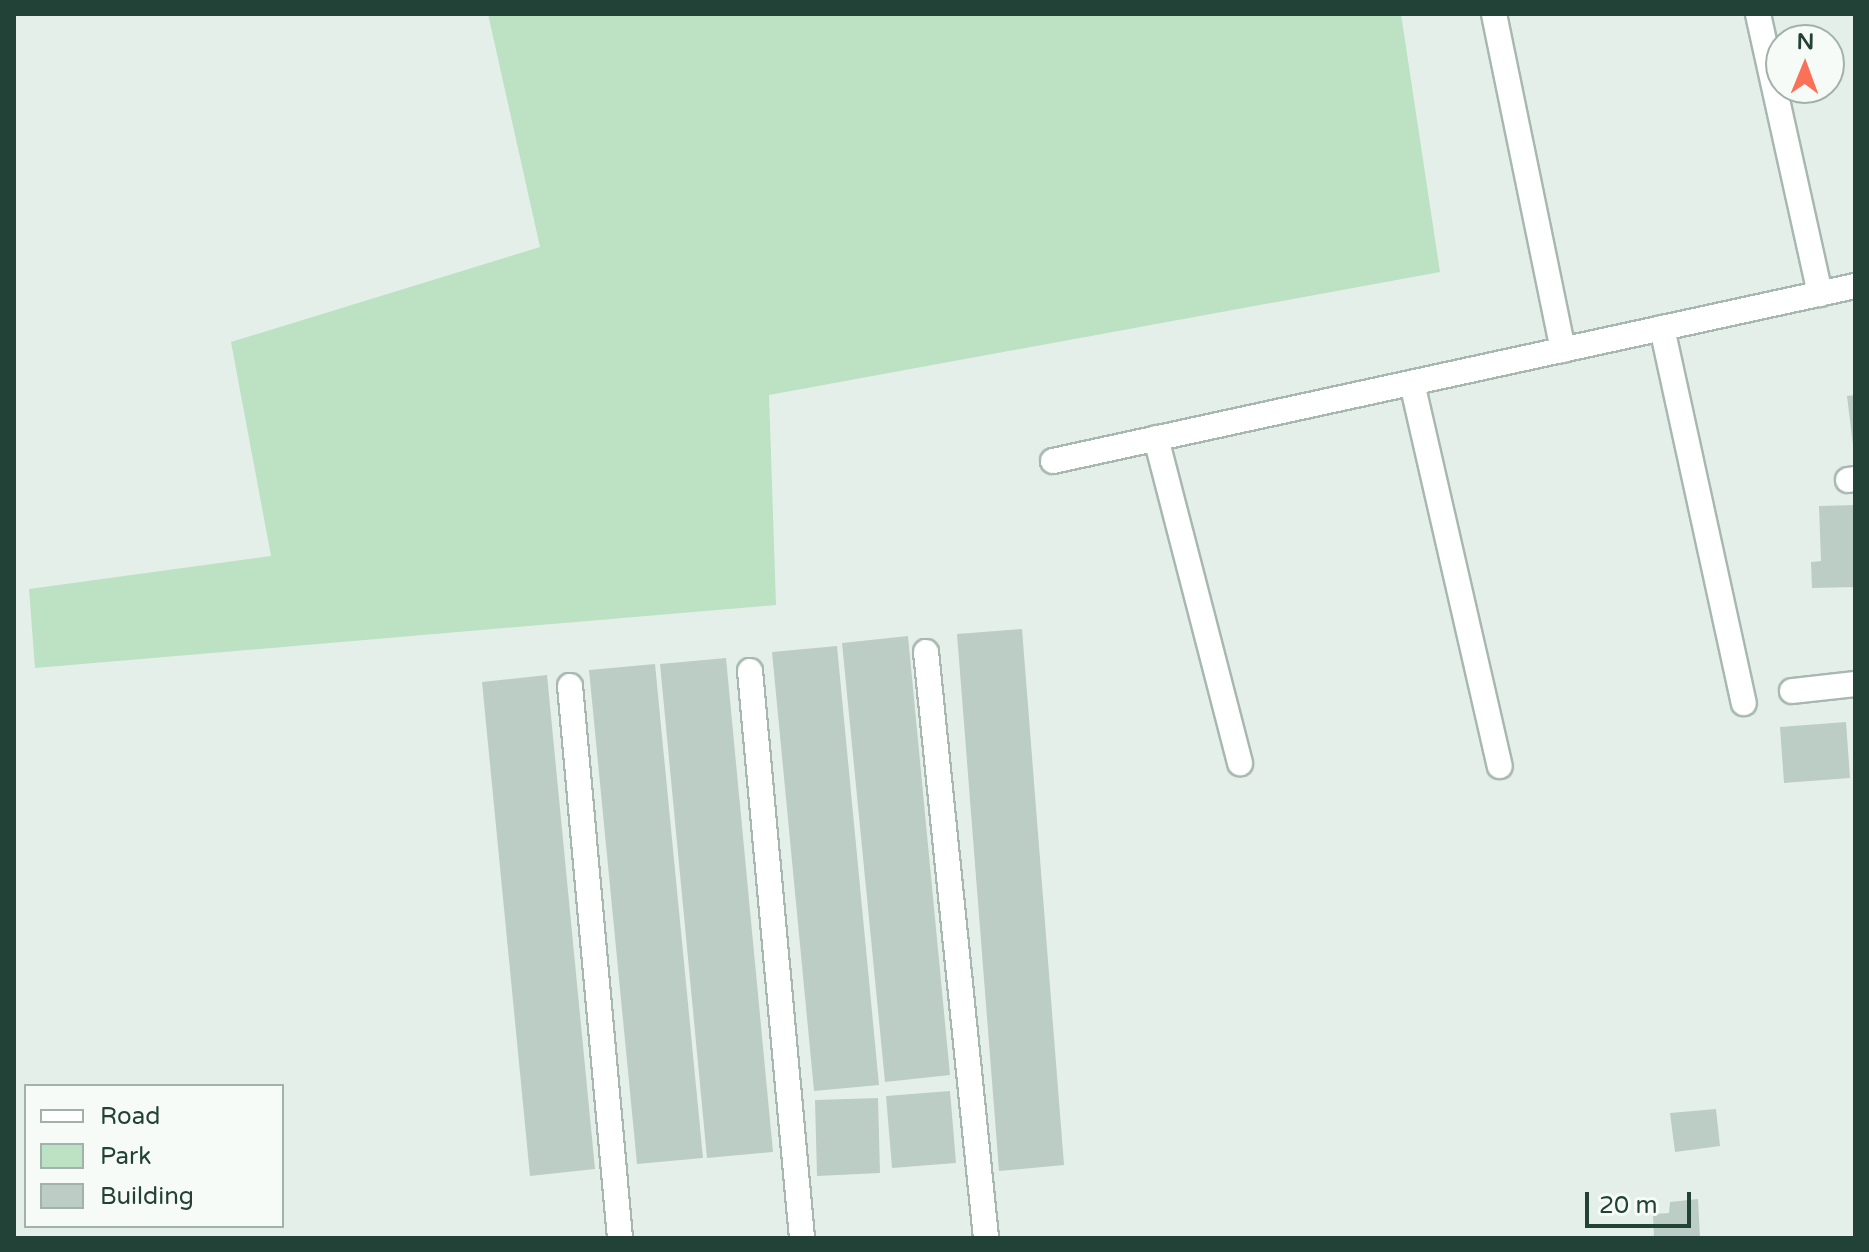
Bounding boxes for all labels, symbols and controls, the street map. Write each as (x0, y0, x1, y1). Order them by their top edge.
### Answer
north arrow (1765, 24, 1845, 104)
text: N (1796, 29, 1814, 55)
legend (24, 1084, 284, 1228)
text: Road (100, 1102, 160, 1131)
text: Park (100, 1142, 151, 1171)
scale bar (1589, 1176, 1695, 1226)
text: Building (100, 1182, 194, 1211)
text: 20 m (1599, 1191, 1657, 1220)

